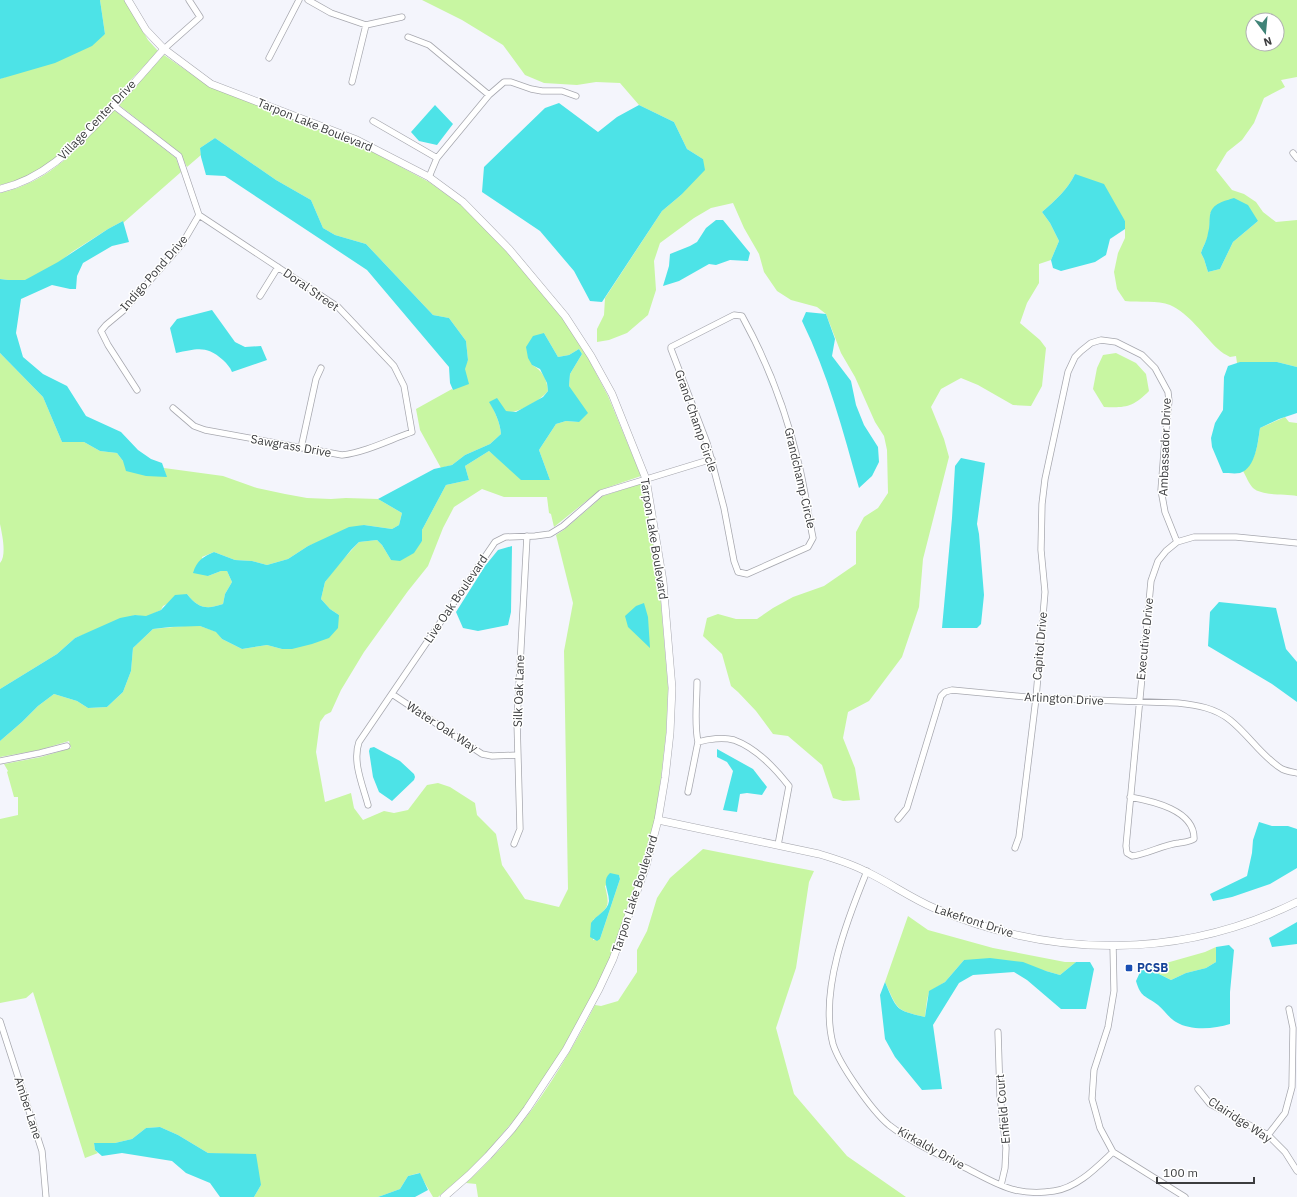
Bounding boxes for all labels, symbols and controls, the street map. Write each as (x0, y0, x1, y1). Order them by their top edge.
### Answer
north arrow (1245, 12, 1285, 52)
text: N (1262, 34, 1274, 49)
street label: Village Center Drive (55, 76, 139, 163)
street label: Tarpon Lake Boulevard (255, 95, 375, 154)
street label: Indigo Pond Drive (117, 231, 191, 314)
street label: Doral Street (281, 265, 342, 314)
street label: Grand Champ Circle (672, 368, 721, 474)
street label: Ambassador Drive (1155, 397, 1174, 496)
street label: Grandchamp Circle (782, 426, 819, 530)
street label: Sawgrass Drive (250, 431, 333, 460)
street label: Tarpon Lake Boulevard (637, 477, 672, 601)
street label: Live Oak Boulevard (421, 552, 491, 646)
street label: Executive Drive (1133, 597, 1156, 681)
street label: Capitol Drive (1029, 611, 1050, 681)
street label: Silk Oak Lane (510, 654, 527, 727)
street label: Arlington Drive (1024, 689, 1105, 708)
street label: Water Oak Way (404, 698, 481, 755)
street label: Tarpon Lake Boulevard (608, 833, 661, 955)
street label: Lakefront Drive (933, 901, 1016, 940)
place label: PCSB (1137, 960, 1168, 975)
marker: PCSB (1124, 963, 1134, 973)
street label: Enfield Court (992, 1074, 1013, 1145)
street label: Amber Lane (11, 1075, 46, 1141)
street label: Clairidge Way (1206, 1093, 1275, 1146)
street label: Kirkaldy Drive (895, 1123, 968, 1172)
scale bar (1157, 1159, 1254, 1185)
text: 100 m (1163, 1165, 1198, 1180)

